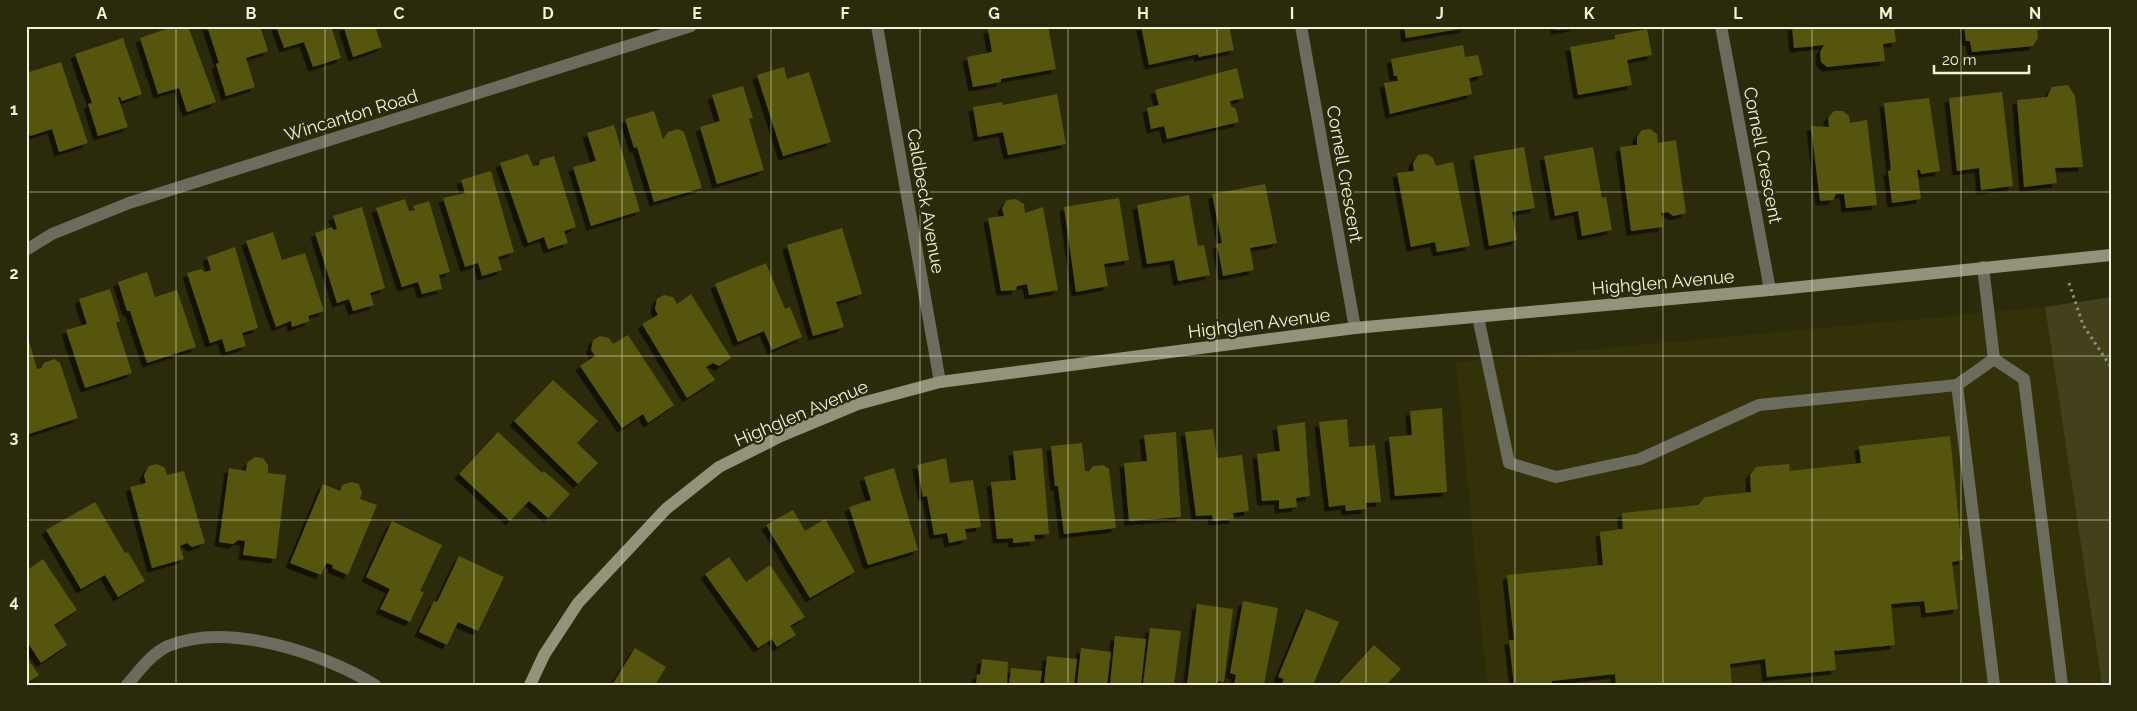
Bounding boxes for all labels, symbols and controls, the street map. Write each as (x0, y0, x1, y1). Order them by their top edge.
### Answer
text: A (97, 4, 108, 23)
text: B (246, 4, 257, 23)
text: C (394, 4, 405, 23)
text: D (542, 4, 554, 23)
text: E (692, 4, 702, 23)
text: F (840, 4, 850, 23)
text: G (988, 4, 1000, 23)
text: H (1137, 4, 1149, 23)
text: I (1290, 4, 1294, 23)
text: J (1436, 4, 1444, 23)
text: K (1584, 4, 1595, 23)
text: L (1733, 4, 1743, 23)
text: M (1879, 4, 1893, 23)
text: N (2029, 4, 2041, 23)
scale bar (1934, 42, 2030, 74)
text: 20 m (1942, 51, 1977, 69)
street label: Wincanton Road (282, 85, 420, 145)
street label: Cornell Crescent (1739, 85, 1787, 225)
text: 1 (10, 100, 18, 119)
street label: Cornell Crescent (1323, 104, 1367, 244)
street label: Caldbeck Avenue (903, 127, 949, 275)
text: 2 (9, 264, 19, 283)
street label: Highglen Avenue (1591, 265, 1736, 299)
street label: Highglen Avenue (1187, 304, 1332, 342)
street label: Highglen Avenue (731, 375, 871, 451)
text: 3 (10, 428, 19, 447)
text: 4 (9, 592, 19, 611)

